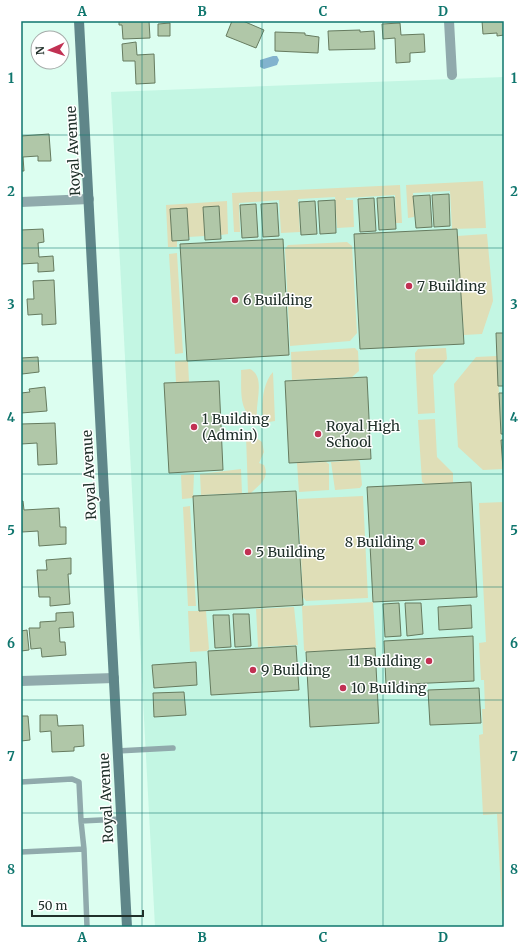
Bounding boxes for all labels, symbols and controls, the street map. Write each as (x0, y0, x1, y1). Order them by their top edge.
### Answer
text: A (76, 3, 87, 20)
text: B (197, 3, 207, 20)
text: C (319, 3, 328, 20)
text: D (438, 3, 448, 20)
north arrow (30, 30, 70, 70)
text: N (33, 46, 47, 55)
text: 1 (8, 70, 14, 87)
text: 1 (511, 70, 517, 87)
street label: Royal Avenue (62, 106, 84, 196)
text: 2 (7, 183, 15, 200)
text: 2 (510, 183, 518, 200)
place label: 7 Building (417, 277, 486, 295)
marker: 7 Building (404, 281, 414, 291)
place label: 6 Building (243, 291, 313, 309)
marker: 6 Building (230, 295, 240, 305)
text: 3 (7, 296, 15, 313)
text: 3 (510, 296, 518, 313)
text: 4 (7, 409, 16, 426)
text: 4 (510, 409, 519, 426)
place label: 1 Building (Admin) (202, 410, 270, 444)
place label: Royal High School (326, 417, 400, 451)
marker: 1 Building (Admin) (189, 422, 199, 432)
marker: Royal High School (313, 429, 323, 439)
street label: Royal Avenue (78, 430, 100, 520)
text: 5 (7, 522, 15, 539)
text: 5 (510, 522, 518, 539)
place label: 8 Building (345, 533, 415, 551)
marker: 8 Building (417, 537, 427, 547)
place label: 5 Building (256, 543, 326, 561)
marker: 5 Building (243, 547, 253, 557)
text: 6 (7, 635, 15, 652)
text: 6 (510, 635, 518, 652)
place label: 11 Building (348, 652, 422, 670)
marker: 11 Building (424, 656, 434, 666)
place label: 9 Building (261, 661, 331, 679)
marker: 9 Building (248, 665, 258, 675)
place label: 10 Building (351, 679, 427, 697)
marker: 10 Building (338, 683, 348, 693)
text: 7 (7, 748, 15, 765)
text: 7 (510, 748, 518, 765)
street label: Royal Avenue (95, 753, 117, 843)
text: 8 (7, 861, 15, 878)
text: 8 (510, 861, 518, 878)
scale bar (32, 892, 143, 918)
text: 50 m (38, 898, 67, 913)
text: A (76, 929, 87, 946)
text: B (197, 929, 207, 946)
text: C (319, 929, 328, 946)
text: D (438, 929, 448, 946)

